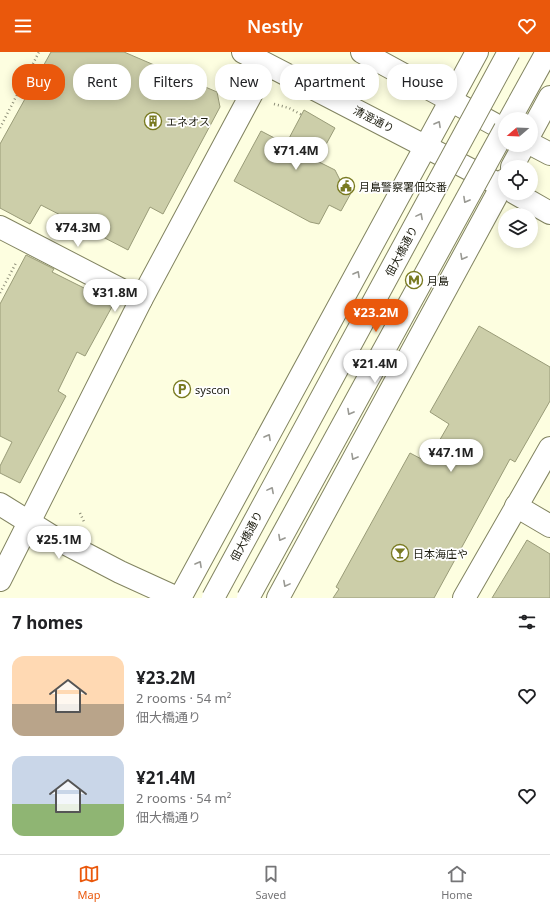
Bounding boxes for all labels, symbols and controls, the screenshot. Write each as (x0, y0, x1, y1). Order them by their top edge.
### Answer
text: Nestly (247, 14, 303, 38)
icon: menu (12, 15, 34, 37)
icon: heart (516, 15, 538, 37)
chip: Buy (12, 64, 65, 100)
chip: Rent (73, 64, 131, 100)
chip: Filters (139, 64, 207, 100)
chip: New (215, 64, 272, 100)
chip: Apartment (280, 64, 379, 100)
chip: House (387, 64, 457, 100)
street label: 清澄通り (351, 102, 397, 136)
building icon: エネオス (143, 111, 163, 131)
north arrow (498, 112, 538, 152)
map controls (498, 112, 538, 248)
place label: エネオス (166, 114, 210, 129)
one-way arrow (434, 121, 441, 128)
pin: ¥71.4M (263, 137, 329, 171)
text: ¥71.4M (273, 141, 319, 159)
button: locate (498, 160, 538, 200)
public building icon: 月島警察署佃交番 (336, 176, 356, 196)
place label: 月島警察署佃交番 (359, 179, 447, 194)
one-way arrow (463, 196, 471, 203)
button: layers (498, 208, 538, 248)
one-way arrow (415, 212, 423, 220)
pin: ¥74.3M (45, 214, 111, 248)
text: ¥74.3M (55, 218, 101, 236)
street label: 佃大橋通り (381, 223, 421, 279)
one-way arrow (460, 253, 468, 260)
metro station icon: 月島 (404, 270, 424, 290)
one-way arrow (352, 271, 359, 278)
place label: 月島 (427, 273, 449, 288)
pin: ¥31.8M (82, 279, 148, 313)
text: ¥31.8M (92, 283, 138, 301)
pin: ¥23.2M (343, 299, 409, 333)
text: ¥23.2M (353, 303, 399, 321)
pin: ¥21.4M (342, 350, 408, 384)
text: ¥21.4M (352, 354, 398, 372)
parking icon: syscon (172, 379, 192, 399)
place label: syscon (195, 382, 230, 397)
one-way arrow (347, 408, 355, 415)
one-way arrow (263, 434, 270, 442)
pin: ¥47.1M (418, 439, 484, 473)
text: ¥47.1M (428, 443, 474, 461)
one-way arrow (352, 453, 359, 460)
one-way arrow (267, 487, 274, 494)
street label: 佃大橋通り (226, 508, 266, 564)
pin: ¥25.1M (26, 526, 92, 560)
text: ¥25.1M (36, 530, 82, 548)
one-way arrow (278, 534, 285, 541)
bar icon: 日本海庄や (390, 543, 410, 563)
place label: 日本海庄や (413, 546, 468, 561)
one-way arrow (194, 561, 201, 568)
one-way arrow (283, 580, 290, 587)
text: 7 homes (12, 611, 83, 634)
icon: filters (516, 611, 538, 633)
text: ¥23.2M (136, 666, 196, 689)
icon: home (44, 672, 92, 720)
icon: heart (516, 685, 538, 707)
text: 2 rooms · 54 m² (136, 689, 231, 707)
text: 佃大橋通り (136, 708, 201, 726)
text: ¥21.4M (136, 766, 196, 789)
icon: home (44, 772, 92, 820)
icon: heart (516, 785, 538, 807)
text: 2 rooms · 54 m² (136, 789, 231, 807)
text: 佃大橋通り (136, 808, 201, 826)
tab: Map (78, 863, 100, 902)
tab: Saved (255, 863, 286, 902)
tab: Home (441, 863, 473, 902)

